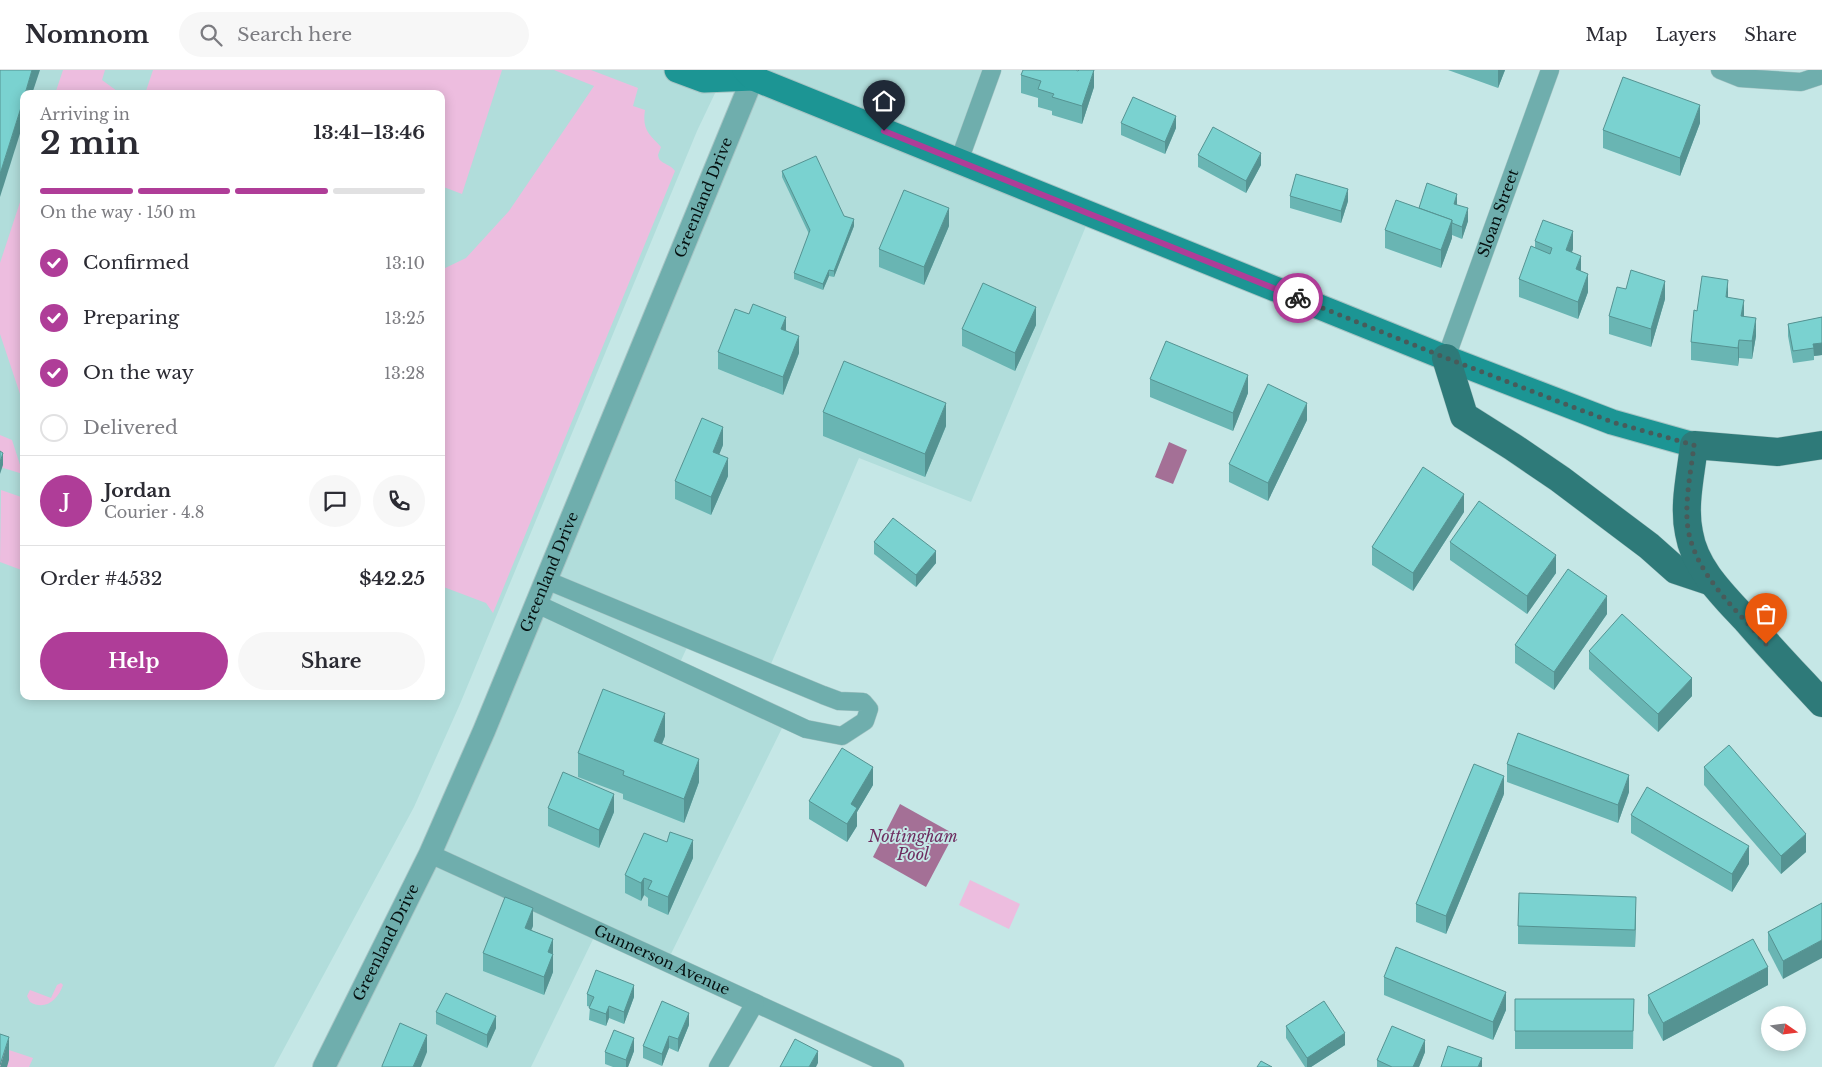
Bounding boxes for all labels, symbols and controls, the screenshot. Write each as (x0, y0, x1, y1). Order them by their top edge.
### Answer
search box (179, 12, 529, 57)
text: Nomnom (25, 20, 149, 49)
icon: search (197, 21, 225, 49)
text: Search here (237, 23, 352, 46)
text: Map (1586, 24, 1627, 46)
text: Layers (1655, 24, 1716, 46)
text: Share (1744, 24, 1797, 46)
pin (863, 80, 905, 131)
icon: home (870, 87, 898, 115)
text: Arriving in (40, 104, 130, 124)
text: 13:41–13:46 (313, 121, 425, 144)
text: 2 min (40, 123, 140, 163)
street label: Greenland Drive (670, 134, 736, 260)
street label: Sloan Street (1473, 166, 1523, 260)
text: On the way · 150 m (40, 202, 196, 222)
icon: check (40, 249, 68, 277)
text: Confirmed (83, 251, 189, 274)
text: 13:10 (385, 253, 425, 273)
courier (1273, 273, 1323, 323)
icon: bike (1284, 284, 1312, 312)
icon: check (40, 304, 68, 332)
text: Preparing (83, 306, 179, 329)
text: 13:25 (385, 308, 425, 328)
icon: check (40, 359, 68, 387)
text: On the way (83, 361, 194, 384)
text: 13:28 (384, 363, 425, 383)
text: Delivered (83, 416, 178, 439)
button: chat (309, 475, 361, 527)
button: phone (373, 475, 425, 527)
text: Jordan (104, 479, 171, 502)
text: J (62, 489, 70, 512)
text: Courier · 4.8 (104, 502, 205, 522)
street label: Greenland Drive (516, 509, 582, 635)
text: Order #4532 (40, 567, 163, 590)
text: $42.25 (359, 567, 425, 590)
pin (1745, 593, 1787, 644)
icon: bag (1752, 600, 1780, 628)
button: Help (40, 632, 228, 690)
button: Share (238, 632, 425, 690)
water label: Nottingham Pool (867, 826, 958, 864)
street label: Greenland Drive (348, 881, 423, 1004)
street label: Gunnerson Avenue (591, 920, 733, 999)
north arrow (1761, 1006, 1806, 1051)
map controls (1761, 1006, 1806, 1051)

